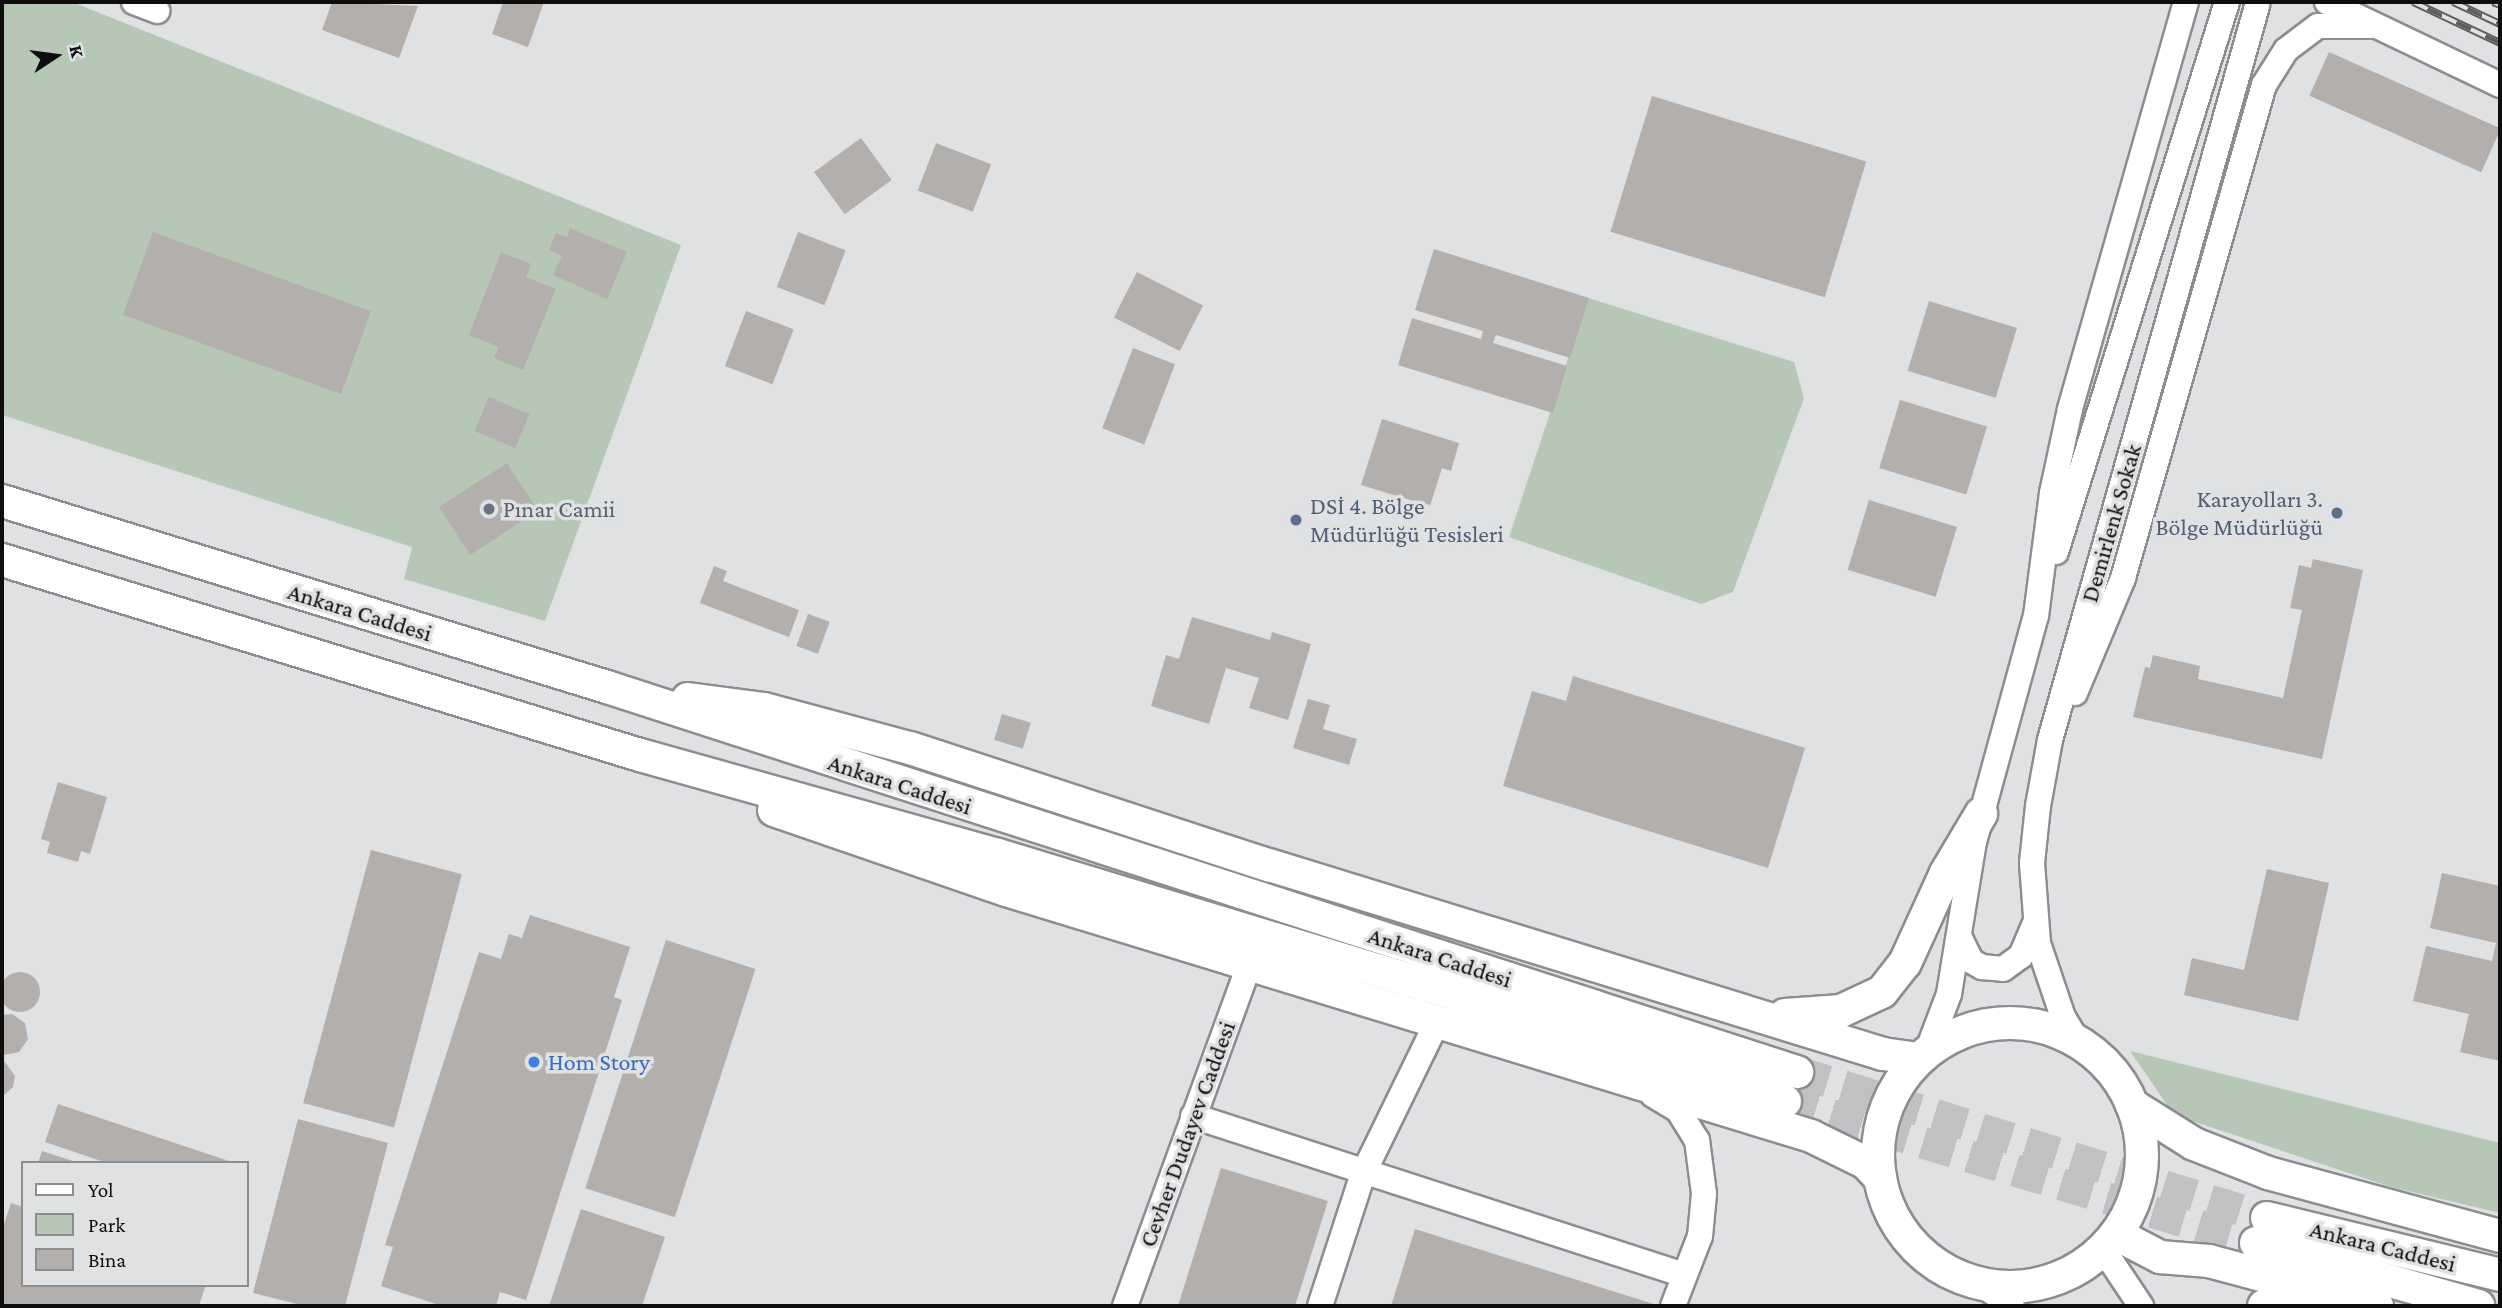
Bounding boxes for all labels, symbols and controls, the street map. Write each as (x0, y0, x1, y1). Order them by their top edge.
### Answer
north arrow (21, 21, 91, 91)
text: K (65, 43, 89, 59)
street label: Demirlenk Sokak (2075, 441, 2147, 605)
place label: Karayolları 3. Bölge Müdürlüğü (2155, 485, 2323, 541)
place label: DSİ 4. Bölge Müdürlüğü Tesisleri (1310, 492, 1504, 548)
place label: Pınar Camii (503, 495, 615, 523)
marker: Pınar Camii (481, 501, 497, 517)
marker: Karayolları 3. Bölge Müdürlüğü (2329, 505, 2345, 521)
marker: DSİ 4. Bölge Müdürlüğü Tesisleri (1288, 512, 1304, 528)
street label: Ankara Caddesi (284, 576, 436, 648)
street label: Ankara Caddesi (825, 747, 975, 821)
street label: Ankara Caddesi (1365, 920, 1515, 994)
street label: Cevher Dudayev Caddesi (1133, 1017, 1241, 1251)
place label: Hom Story (548, 1048, 650, 1076)
marker: Hom Story (526, 1054, 542, 1070)
legend (21, 1161, 248, 1287)
text: Yol (88, 1178, 114, 1202)
text: Park (88, 1213, 125, 1237)
street label: Ankara Caddesi (2307, 1214, 2459, 1278)
text: Bina (88, 1248, 126, 1272)

